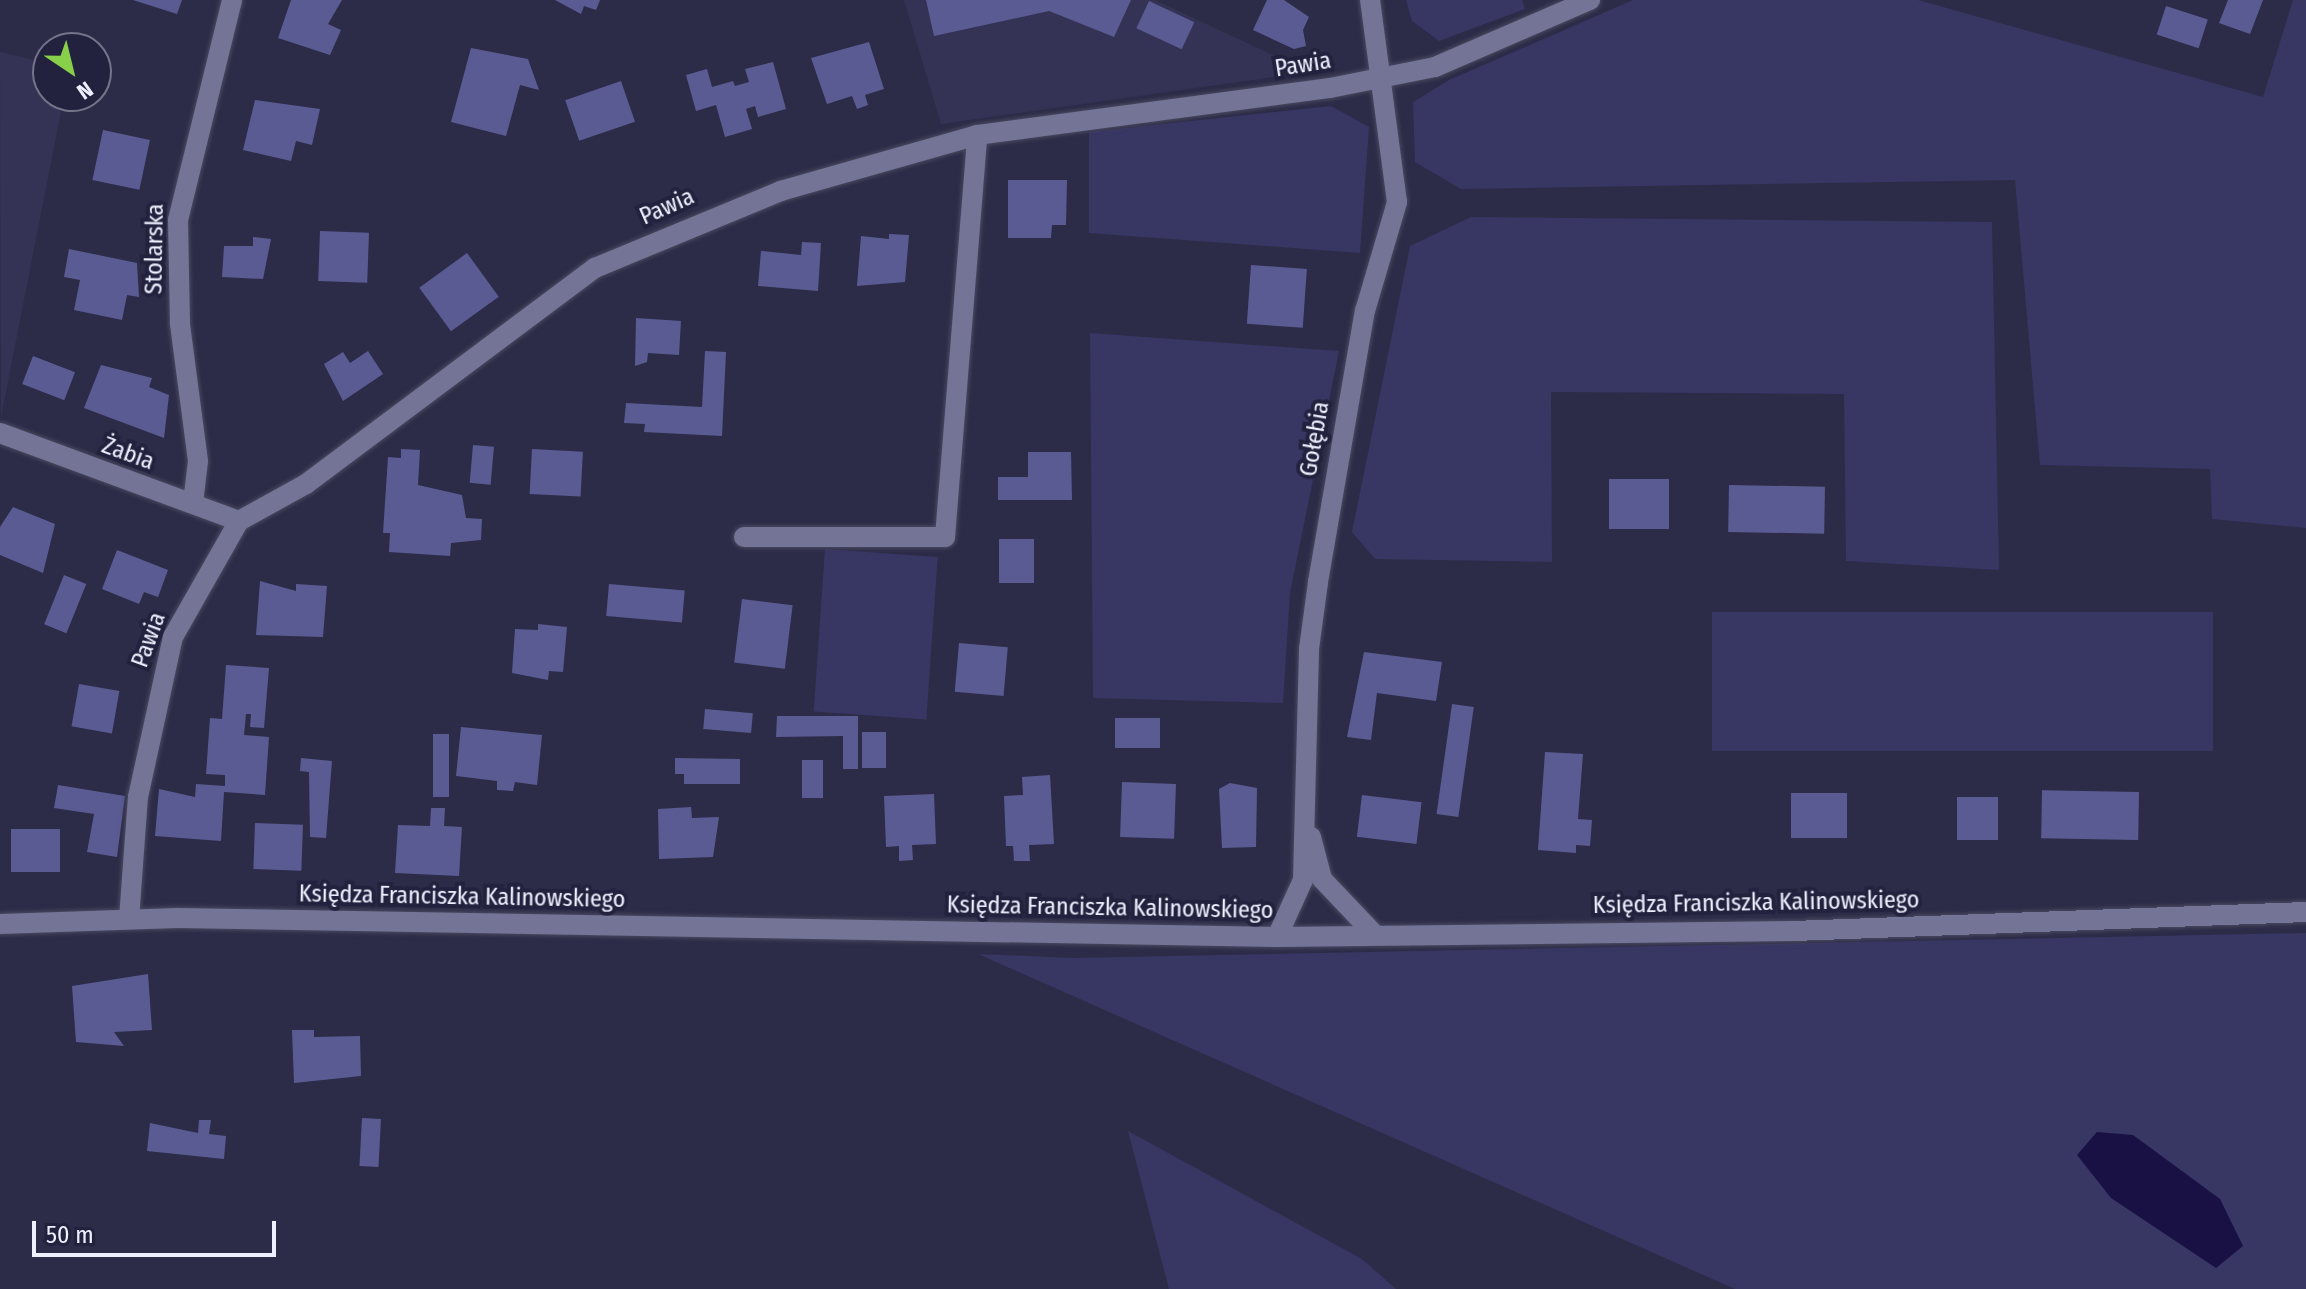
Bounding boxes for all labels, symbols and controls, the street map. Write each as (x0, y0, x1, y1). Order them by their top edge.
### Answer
north arrow (32, 32, 112, 112)
street label: Pawia (1273, 46, 1333, 84)
text: N (72, 76, 98, 105)
street label: Pawia (635, 182, 699, 232)
street label: Stolarska (140, 203, 170, 295)
street label: Gołębia (1294, 399, 1336, 479)
street label: Żabia (98, 431, 158, 477)
street label: Pawia (126, 609, 172, 671)
street label: Księdza Franciszka Kalinowskiego (298, 880, 626, 914)
street label: Księdza Franciszka Kalinowskiego (1592, 886, 1920, 920)
street label: Księdza Franciszka Kalinowskiego (946, 891, 1274, 925)
scale bar (36, 1205, 280, 1255)
text: 50 m (46, 1221, 94, 1249)

